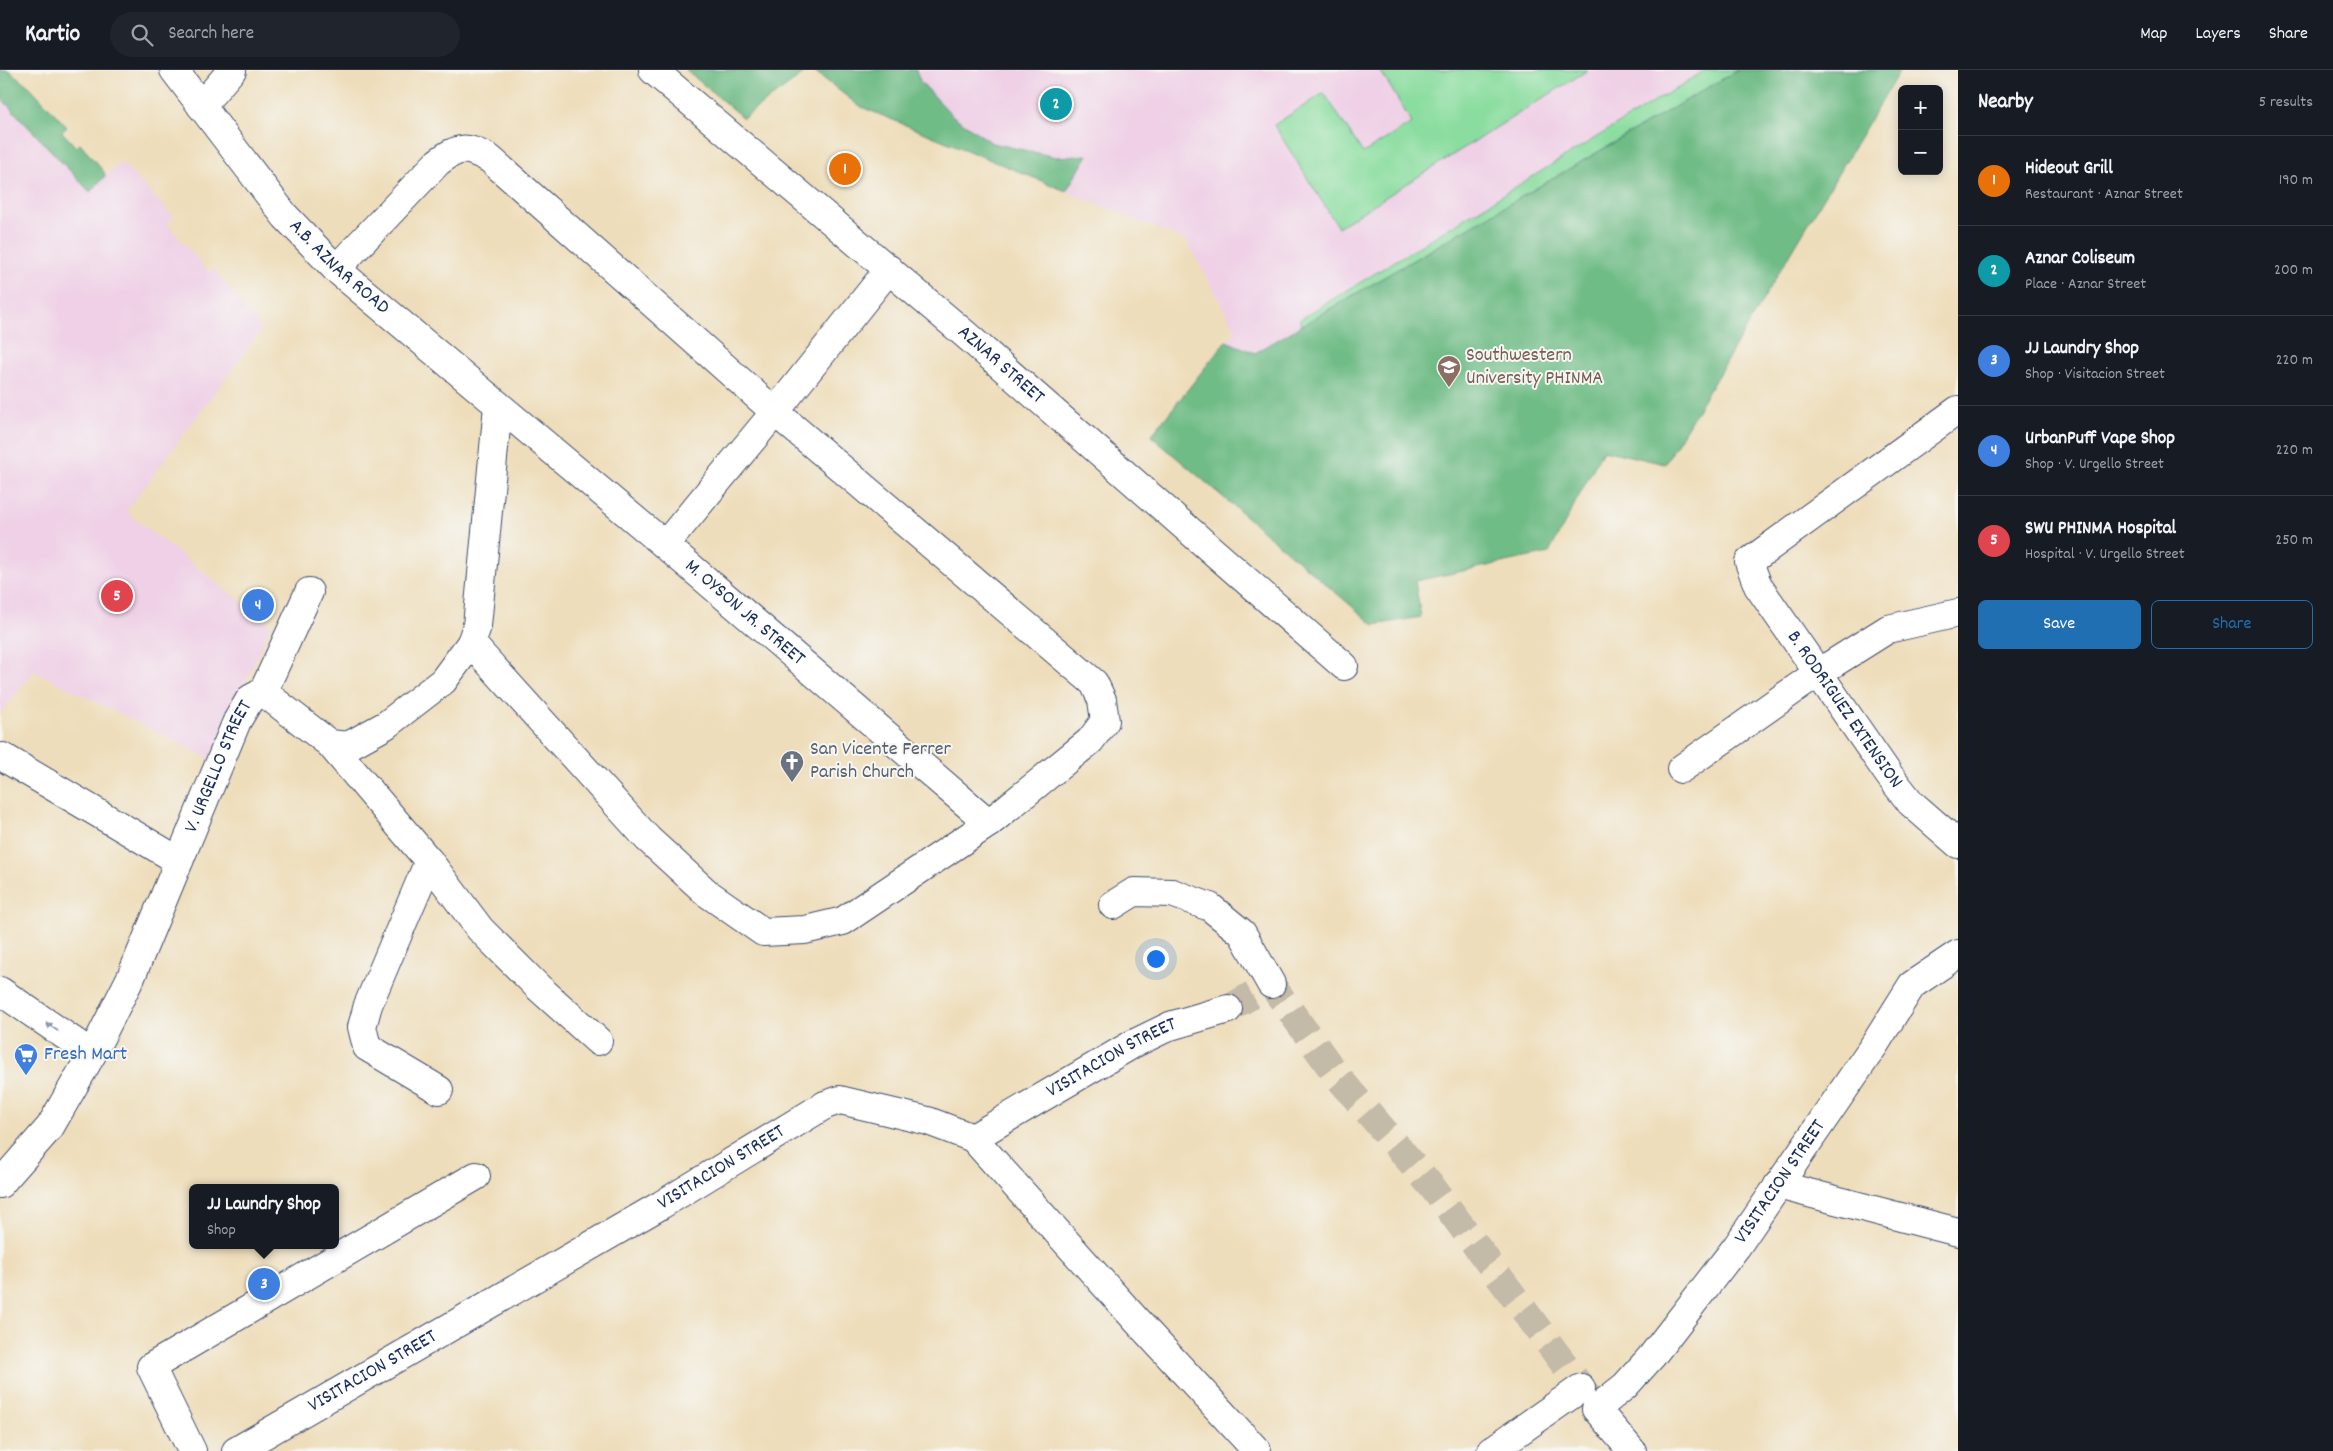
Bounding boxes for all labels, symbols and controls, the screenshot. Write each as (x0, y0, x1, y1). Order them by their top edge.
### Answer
search box (110, 12, 460, 57)
text: Kartio (25, 18, 80, 52)
icon: search (128, 21, 156, 49)
text: Search here (168, 21, 254, 48)
text: Map (2140, 22, 2167, 47)
text: Layers (2195, 22, 2241, 47)
text: Share (2269, 22, 2308, 47)
pin: 2 (1040, 85, 1072, 123)
map controls (1898, 85, 1943, 175)
button: + (1898, 85, 1943, 130)
text: Nearby (1978, 88, 2033, 118)
text: 5 results (2259, 91, 2313, 114)
button: − (1898, 130, 1943, 175)
pin: 1 (829, 150, 861, 188)
text: Hideout Grill (2025, 156, 2113, 183)
text: 1 (1992, 169, 1996, 192)
text: 190 m (2279, 169, 2313, 192)
text: Restaurant · Aznar Street (2025, 183, 2183, 206)
street label: A.B. AZNAR ROAD (282, 214, 395, 322)
text: Aznar Coliseum (2025, 246, 2135, 273)
text: 2 (1991, 259, 1998, 282)
text: 200 m (2274, 259, 2313, 282)
text: Place · Aznar Street (2025, 273, 2146, 296)
street label: AZNAR STREET (951, 319, 1050, 411)
text: JJ Laundry Shop (2025, 336, 2139, 363)
place label: Southwestern University PHINMA (1466, 342, 1603, 393)
text: 3 (1990, 349, 1998, 372)
text: 220 m (2276, 349, 2313, 372)
school or university icon: Southwestern University PHINMA (1436, 354, 1462, 388)
text: Shop · Visitacion Street (2025, 363, 2165, 386)
text: UrbanPuff Vape Shop (2025, 426, 2175, 453)
text: 4 (1991, 439, 1997, 462)
text: 220 m (2276, 439, 2313, 462)
text: Shop · V. Urgello Street (2025, 453, 2164, 476)
text: SWU PHINMA Hospital (2025, 516, 2176, 543)
text: 5 (1990, 529, 1998, 552)
text: 250 m (2275, 529, 2313, 552)
text: Hospital · V. Urgello Street (2025, 543, 2185, 566)
street label: M. OYSON JR. STREET (678, 553, 811, 673)
pin: 5 (101, 577, 133, 615)
pin: 4 (242, 586, 274, 624)
button: Save (1978, 600, 2141, 649)
button: Share (2151, 600, 2313, 649)
street label: B. RODRIGUEZ EXTENSION (1779, 625, 1909, 795)
street label: V. URGELLO STREET (178, 696, 260, 837)
place label: San Vicente Ferrer Parish Church (810, 736, 951, 787)
church icon: San Vicente Ferrer Parish Church (779, 749, 805, 783)
your location (1143, 946, 1169, 972)
street label: VISITACION STREET (1042, 1011, 1179, 1106)
one-way arrow (45, 1022, 59, 1032)
place label: Fresh Mart (44, 1041, 127, 1069)
supermarket icon: Fresh Mart (13, 1042, 39, 1076)
street label: VISITACION STREET (1728, 1115, 1833, 1250)
street label: VISITACION STREET (653, 1118, 791, 1218)
popup (189, 1184, 339, 1249)
text: JJ Laundry Shop (207, 1192, 321, 1219)
text: Shop (207, 1219, 236, 1242)
pin: 3 (248, 1265, 280, 1303)
street label: VISITACION STREET (303, 1324, 442, 1420)

